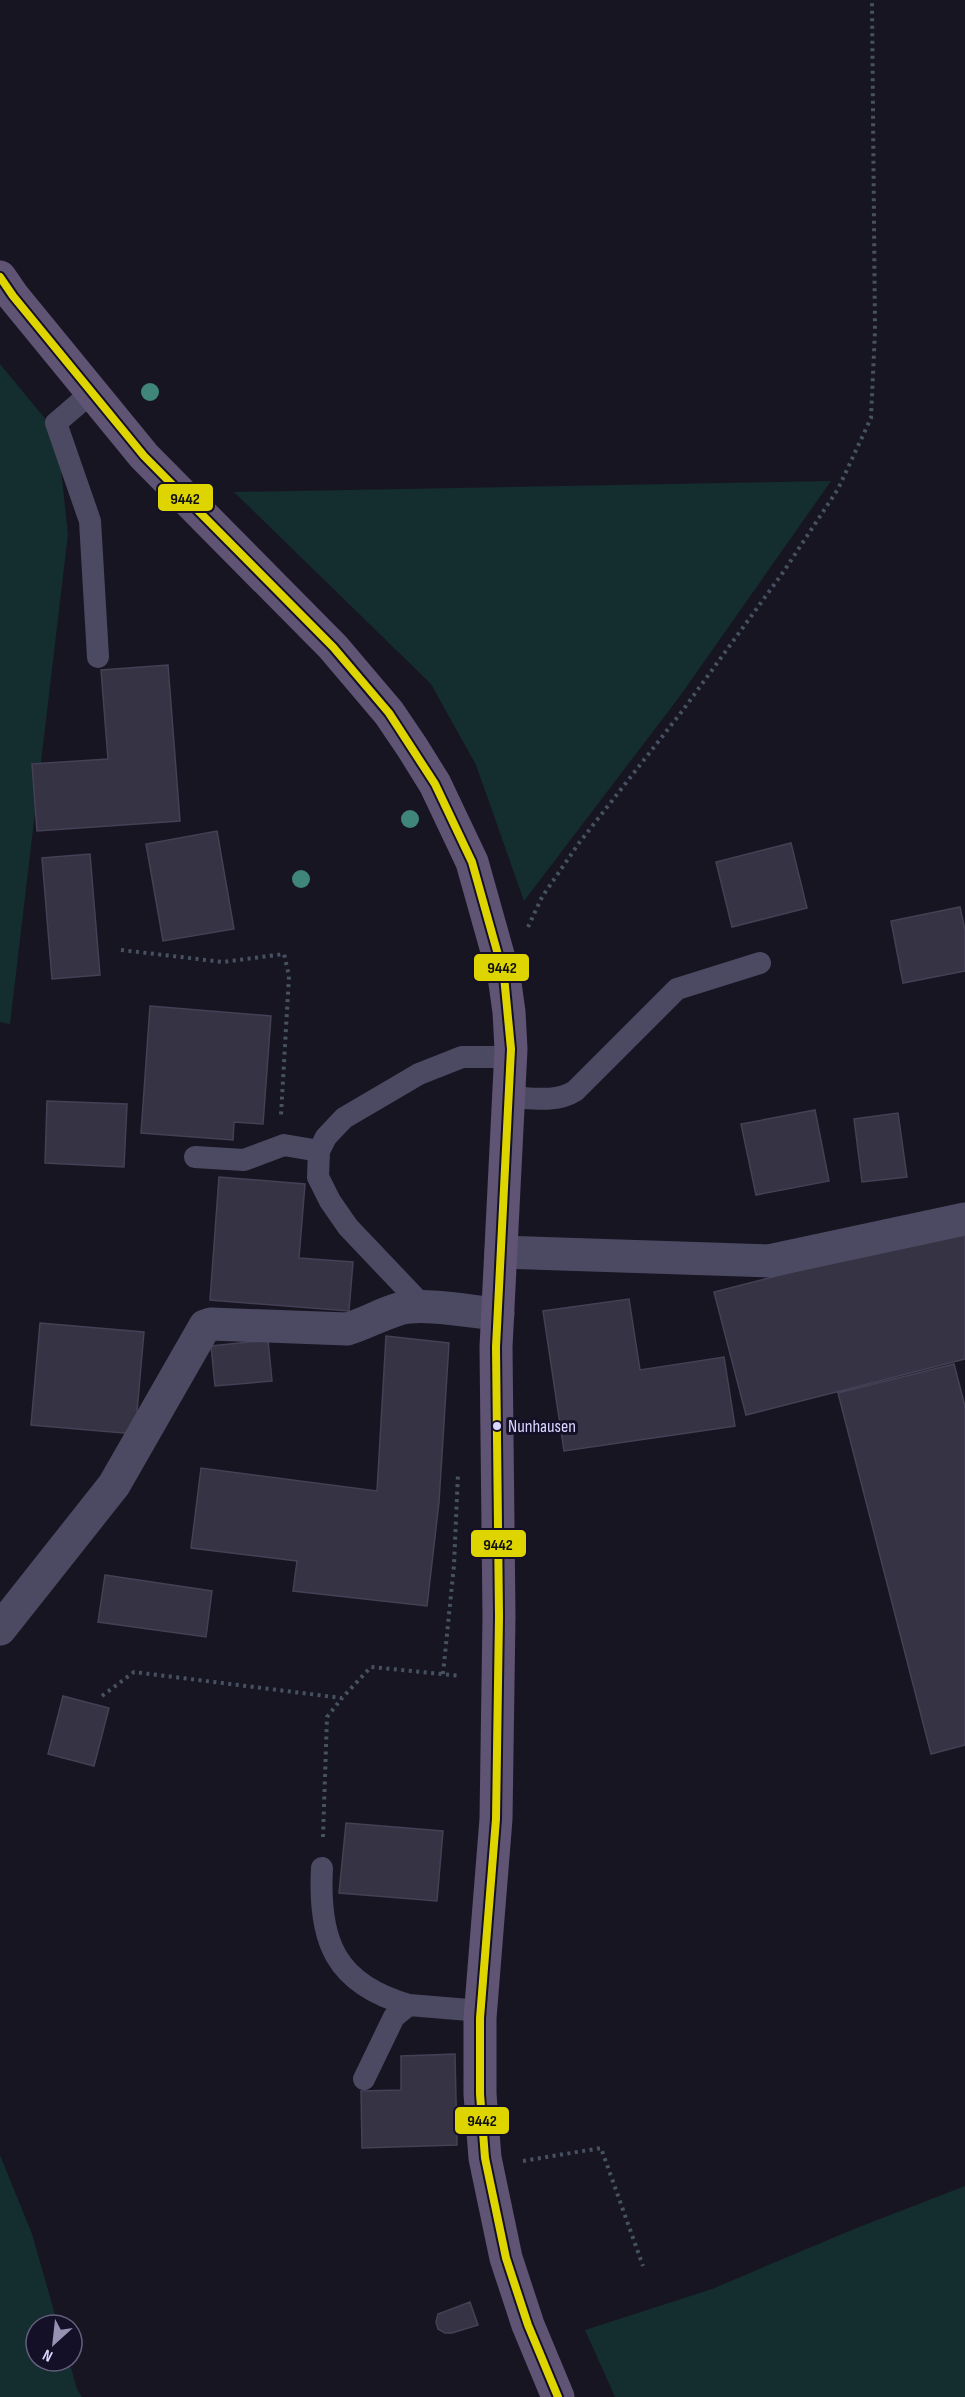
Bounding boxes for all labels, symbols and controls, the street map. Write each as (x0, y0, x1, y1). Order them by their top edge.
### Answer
line badge: 9442 (157, 483, 214, 512)
text: 9442 (170, 490, 200, 509)
line badge: 9442 (473, 953, 530, 982)
text: 9442 (487, 959, 517, 978)
place label: Nunhausen (508, 1416, 576, 1437)
marker: Nunhausen (491, 1420, 503, 1432)
line badge: 9442 (470, 1529, 527, 1558)
text: 9442 (483, 1536, 513, 1555)
line badge: 9442 (454, 2106, 510, 2135)
text: 9442 (467, 2112, 497, 2131)
north arrow (24, 2313, 84, 2373)
text: N (40, 2345, 56, 2365)

